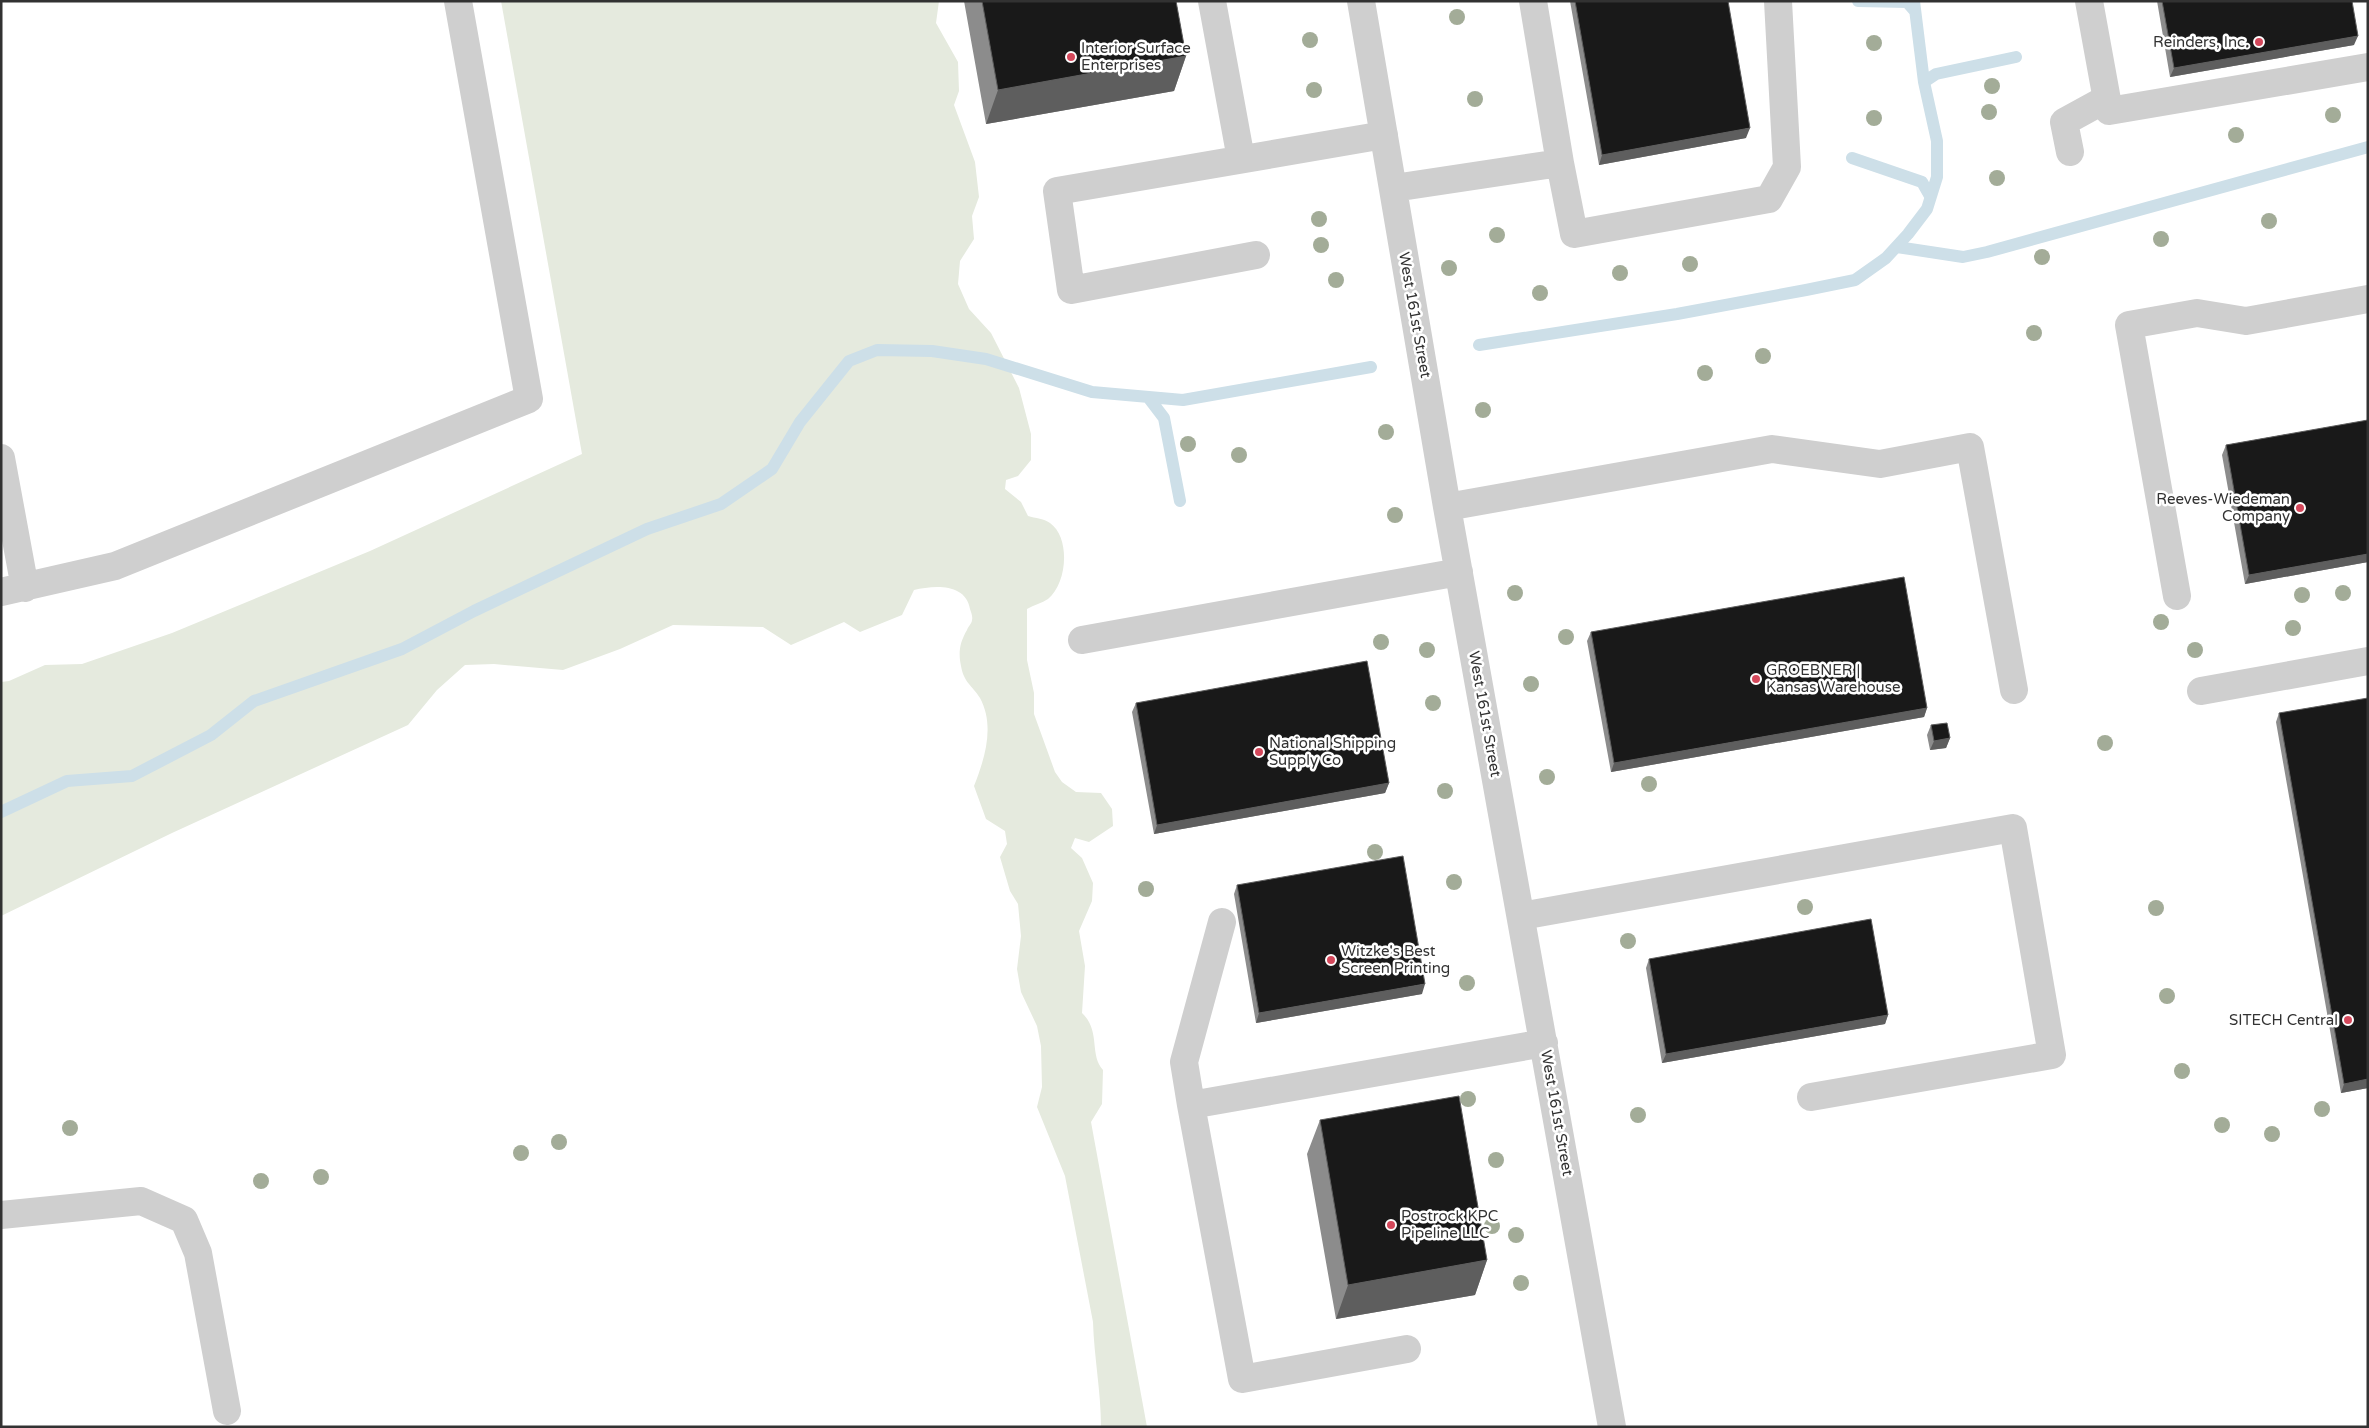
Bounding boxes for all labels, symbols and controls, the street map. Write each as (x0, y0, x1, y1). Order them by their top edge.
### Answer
place label: Reinders, Inc. (2153, 33, 2249, 51)
marker: Reinders, Inc. (2253, 36, 2265, 48)
place label: Interior Surface Enterprises (1081, 39, 1191, 74)
marker: Interior Surface Enterprises (1065, 51, 1077, 63)
street label: West 161st Street (1395, 251, 1435, 380)
place label: Reeves-Wiedeman Company (2156, 490, 2290, 525)
marker: Reeves-Wiedeman Company (2294, 502, 2306, 514)
street label: West 161st Street (1465, 650, 1505, 779)
place label: GROEBNER | Kansas Warehouse (1766, 661, 1900, 696)
marker: GROEBNER | Kansas Warehouse (1750, 673, 1762, 685)
place label: National Shipping Supply Co (1269, 734, 1396, 769)
marker: National Shipping Supply Co (1253, 746, 1265, 758)
place label: Witzke's Best Screen Printing (1341, 942, 1450, 977)
marker: Witzke's Best Screen Printing (1325, 954, 1337, 966)
place label: SITECH Central (2229, 1011, 2338, 1029)
marker: SITECH Central (2342, 1014, 2354, 1026)
street label: West 161st Street (1537, 1049, 1577, 1178)
place label: Postrock KPC Pipeline LLC (1401, 1207, 1498, 1242)
marker: Postrock KPC Pipeline LLC (1385, 1219, 1397, 1231)

